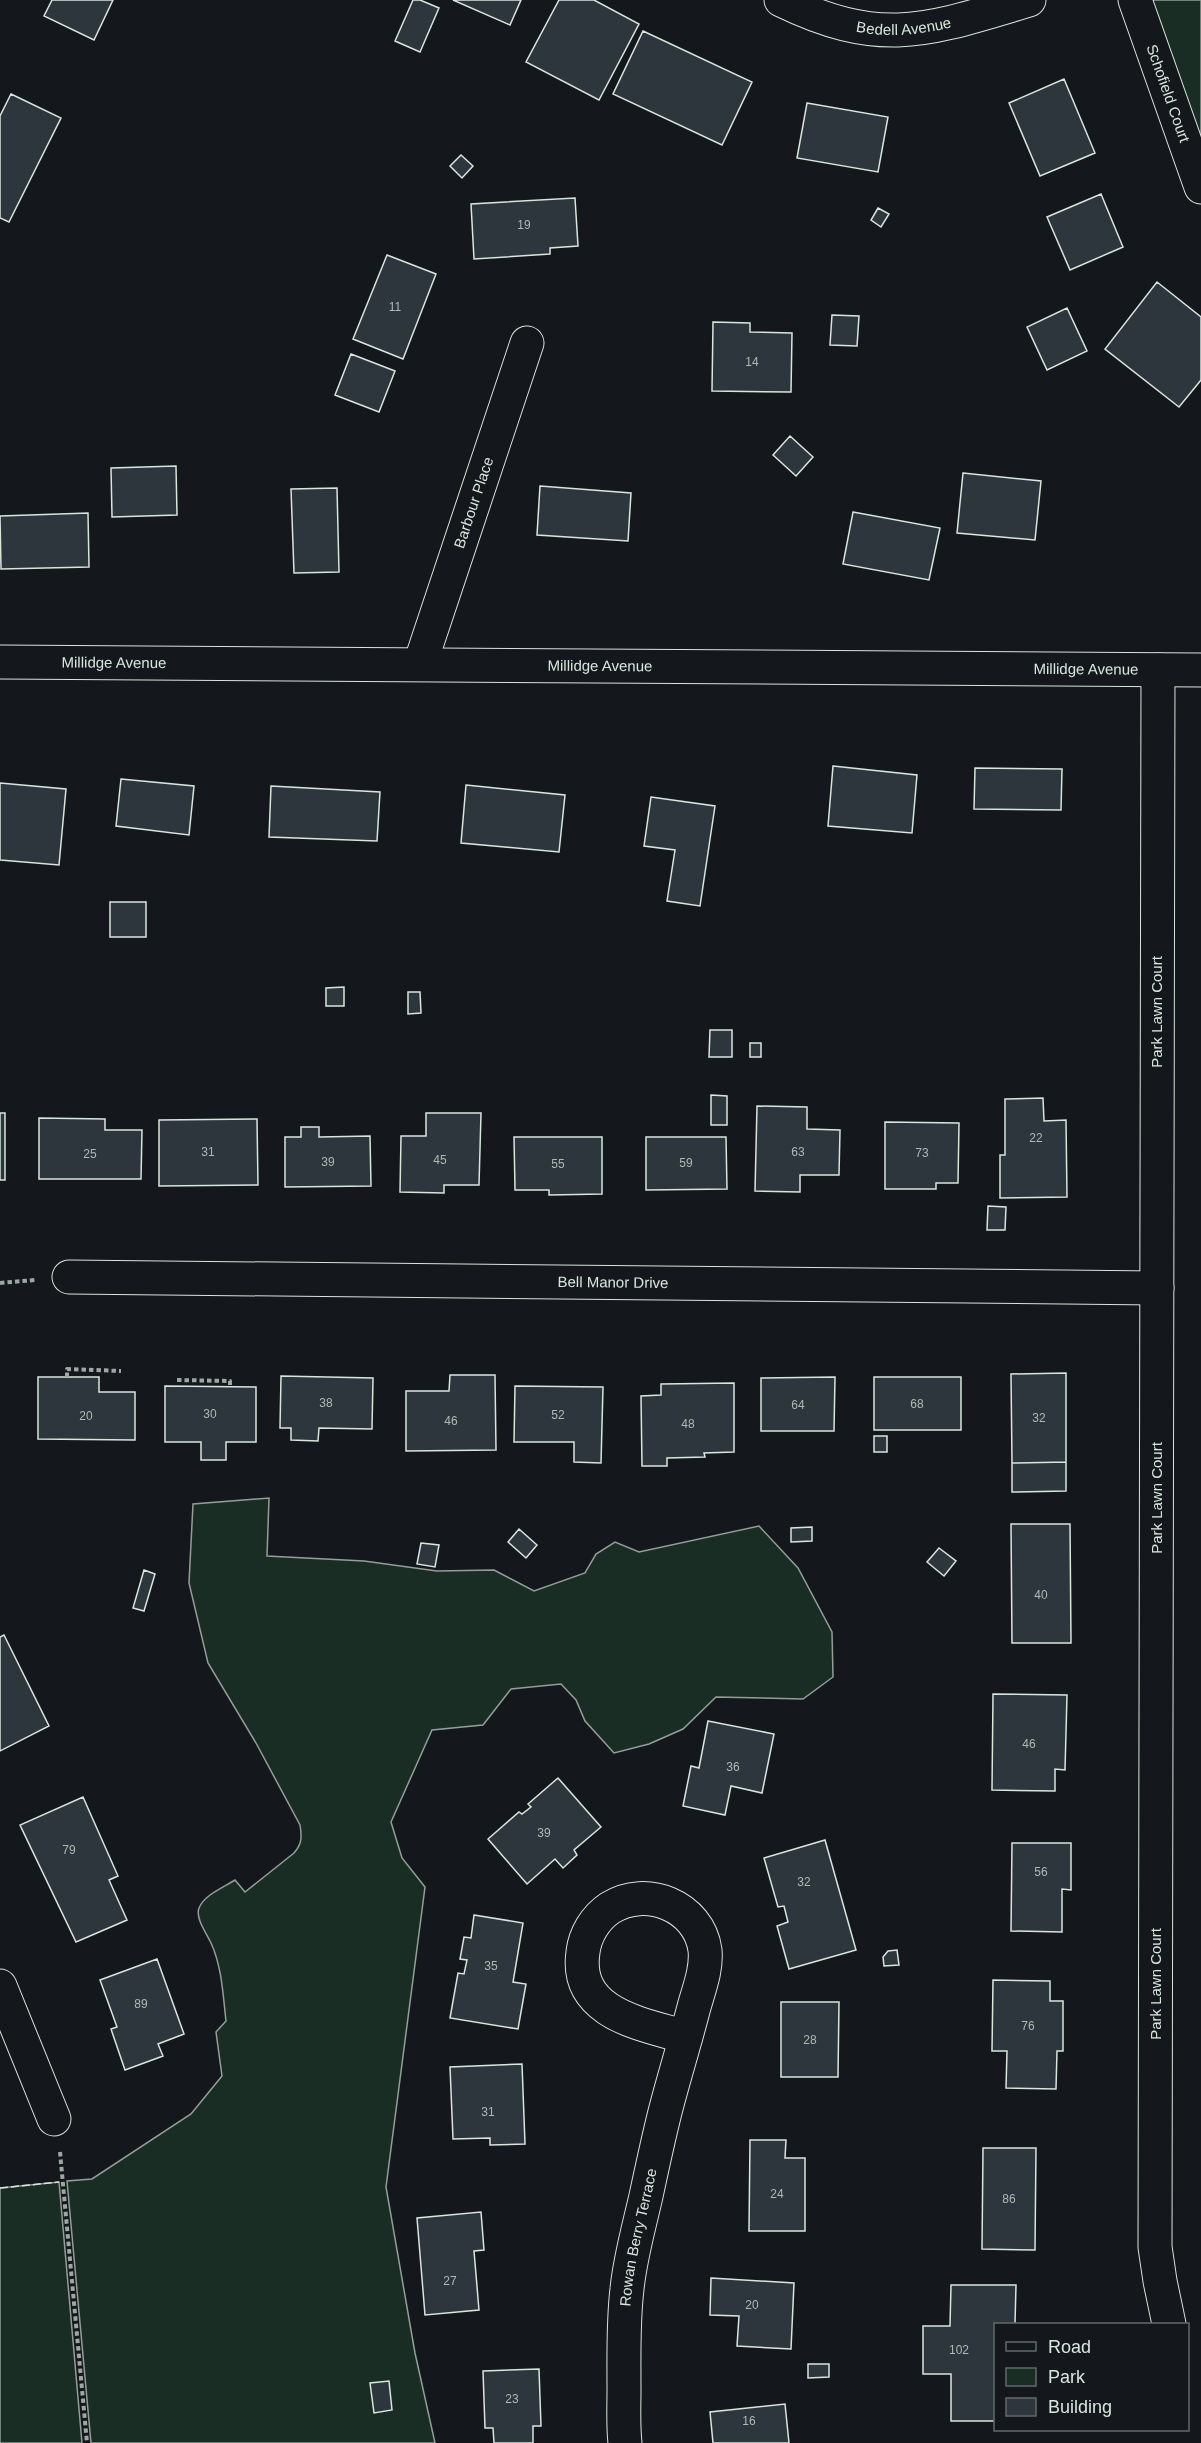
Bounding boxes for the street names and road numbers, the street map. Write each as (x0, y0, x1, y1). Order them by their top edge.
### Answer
street label: Bedell Avenue (855, 14, 953, 38)
street label: Schofield Court (1143, 42, 1194, 145)
street label: Barbour Place (450, 455, 496, 550)
street label: Millidge Avenue (62, 653, 166, 671)
street label: Millidge Avenue (548, 657, 652, 674)
street label: Millidge Avenue (1033, 660, 1138, 678)
street label: Park Lawn Court (1148, 955, 1165, 1068)
street label: Bell Manor Drive (557, 1273, 669, 1291)
street label: Park Lawn Court (1148, 1441, 1165, 1554)
street label: Park Lawn Court (1147, 1927, 1164, 2040)
street label: Rowan Berry Terrace (616, 2167, 660, 2307)

